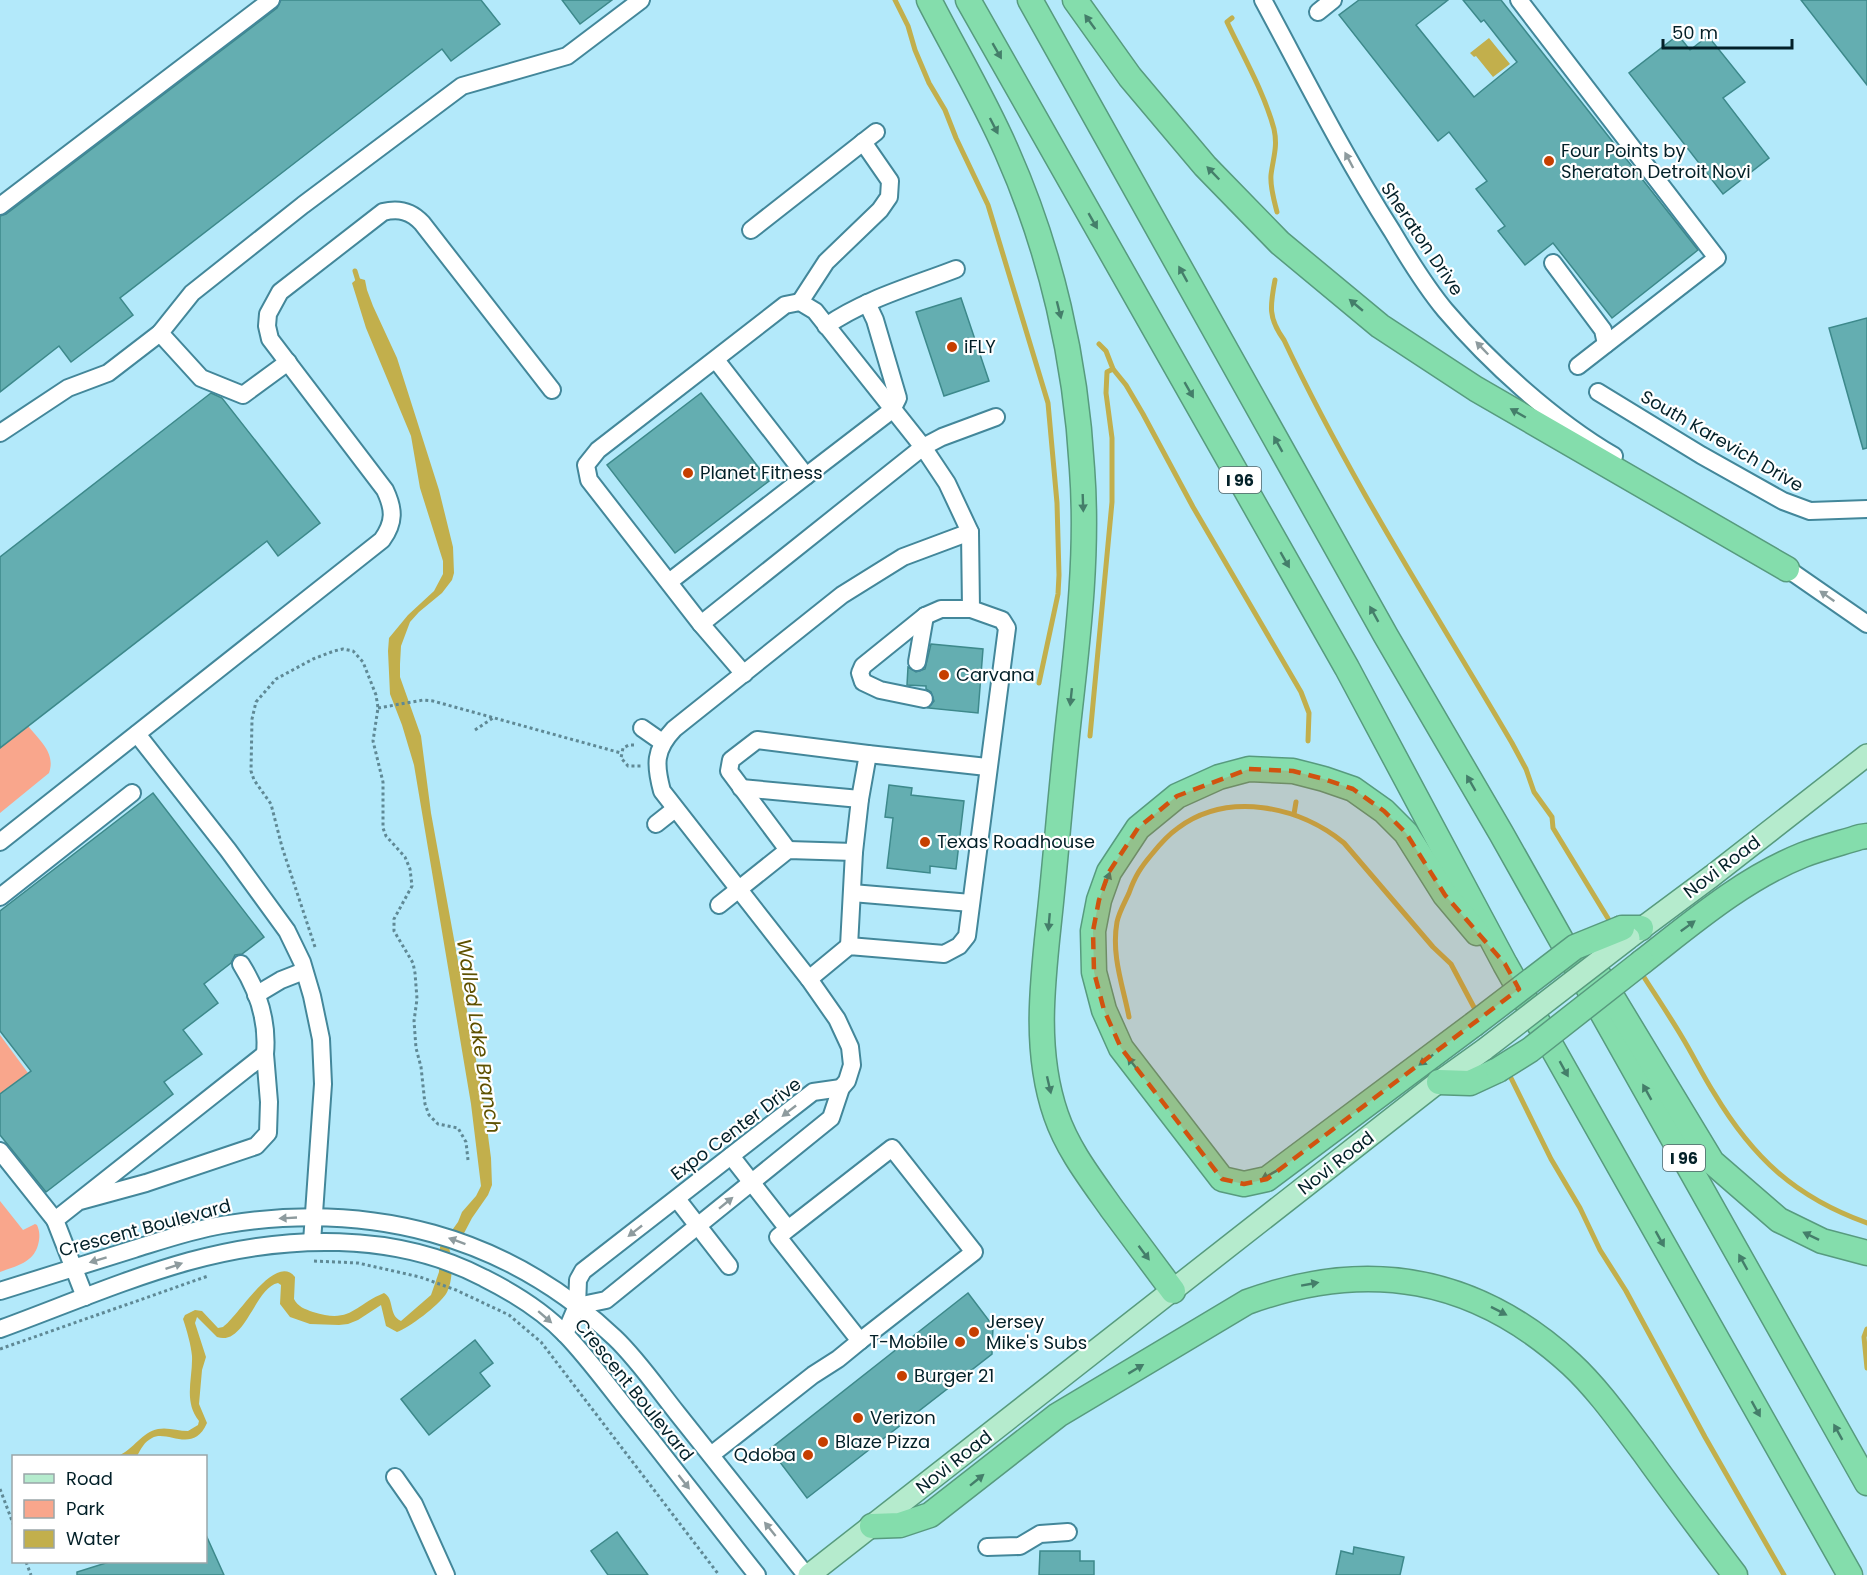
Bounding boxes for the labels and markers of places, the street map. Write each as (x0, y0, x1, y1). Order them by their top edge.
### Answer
place label: Four Points by Sheraton Detroit Novi (1561, 138, 1751, 184)
marker: Four Points by Sheraton Detroit Novi (1542, 154, 1556, 168)
place label: iFLY (964, 334, 996, 359)
marker: iFLY (945, 340, 959, 354)
place label: Planet Fitness (700, 460, 823, 485)
marker: Planet Fitness (681, 466, 695, 480)
place label: Carvana (956, 662, 1035, 687)
marker: Carvana (937, 668, 951, 682)
place label: Texas Roadhouse (937, 829, 1095, 854)
marker: Texas Roadhouse (918, 835, 932, 849)
place label: Jersey Mike's Subs (986, 1309, 1087, 1355)
marker: Jersey Mike's Subs (967, 1325, 981, 1339)
place label: T-Mobile (869, 1329, 948, 1354)
marker: T-Mobile (953, 1335, 967, 1349)
place label: Burger 21 (914, 1363, 994, 1388)
marker: Burger 21 (895, 1369, 909, 1383)
place label: Verizon (870, 1405, 936, 1430)
marker: Verizon (851, 1411, 865, 1425)
place label: Blaze Pizza (835, 1429, 930, 1454)
marker: Blaze Pizza (816, 1435, 830, 1449)
place label: Qdoba (734, 1442, 796, 1467)
marker: Qdoba (801, 1448, 815, 1462)

